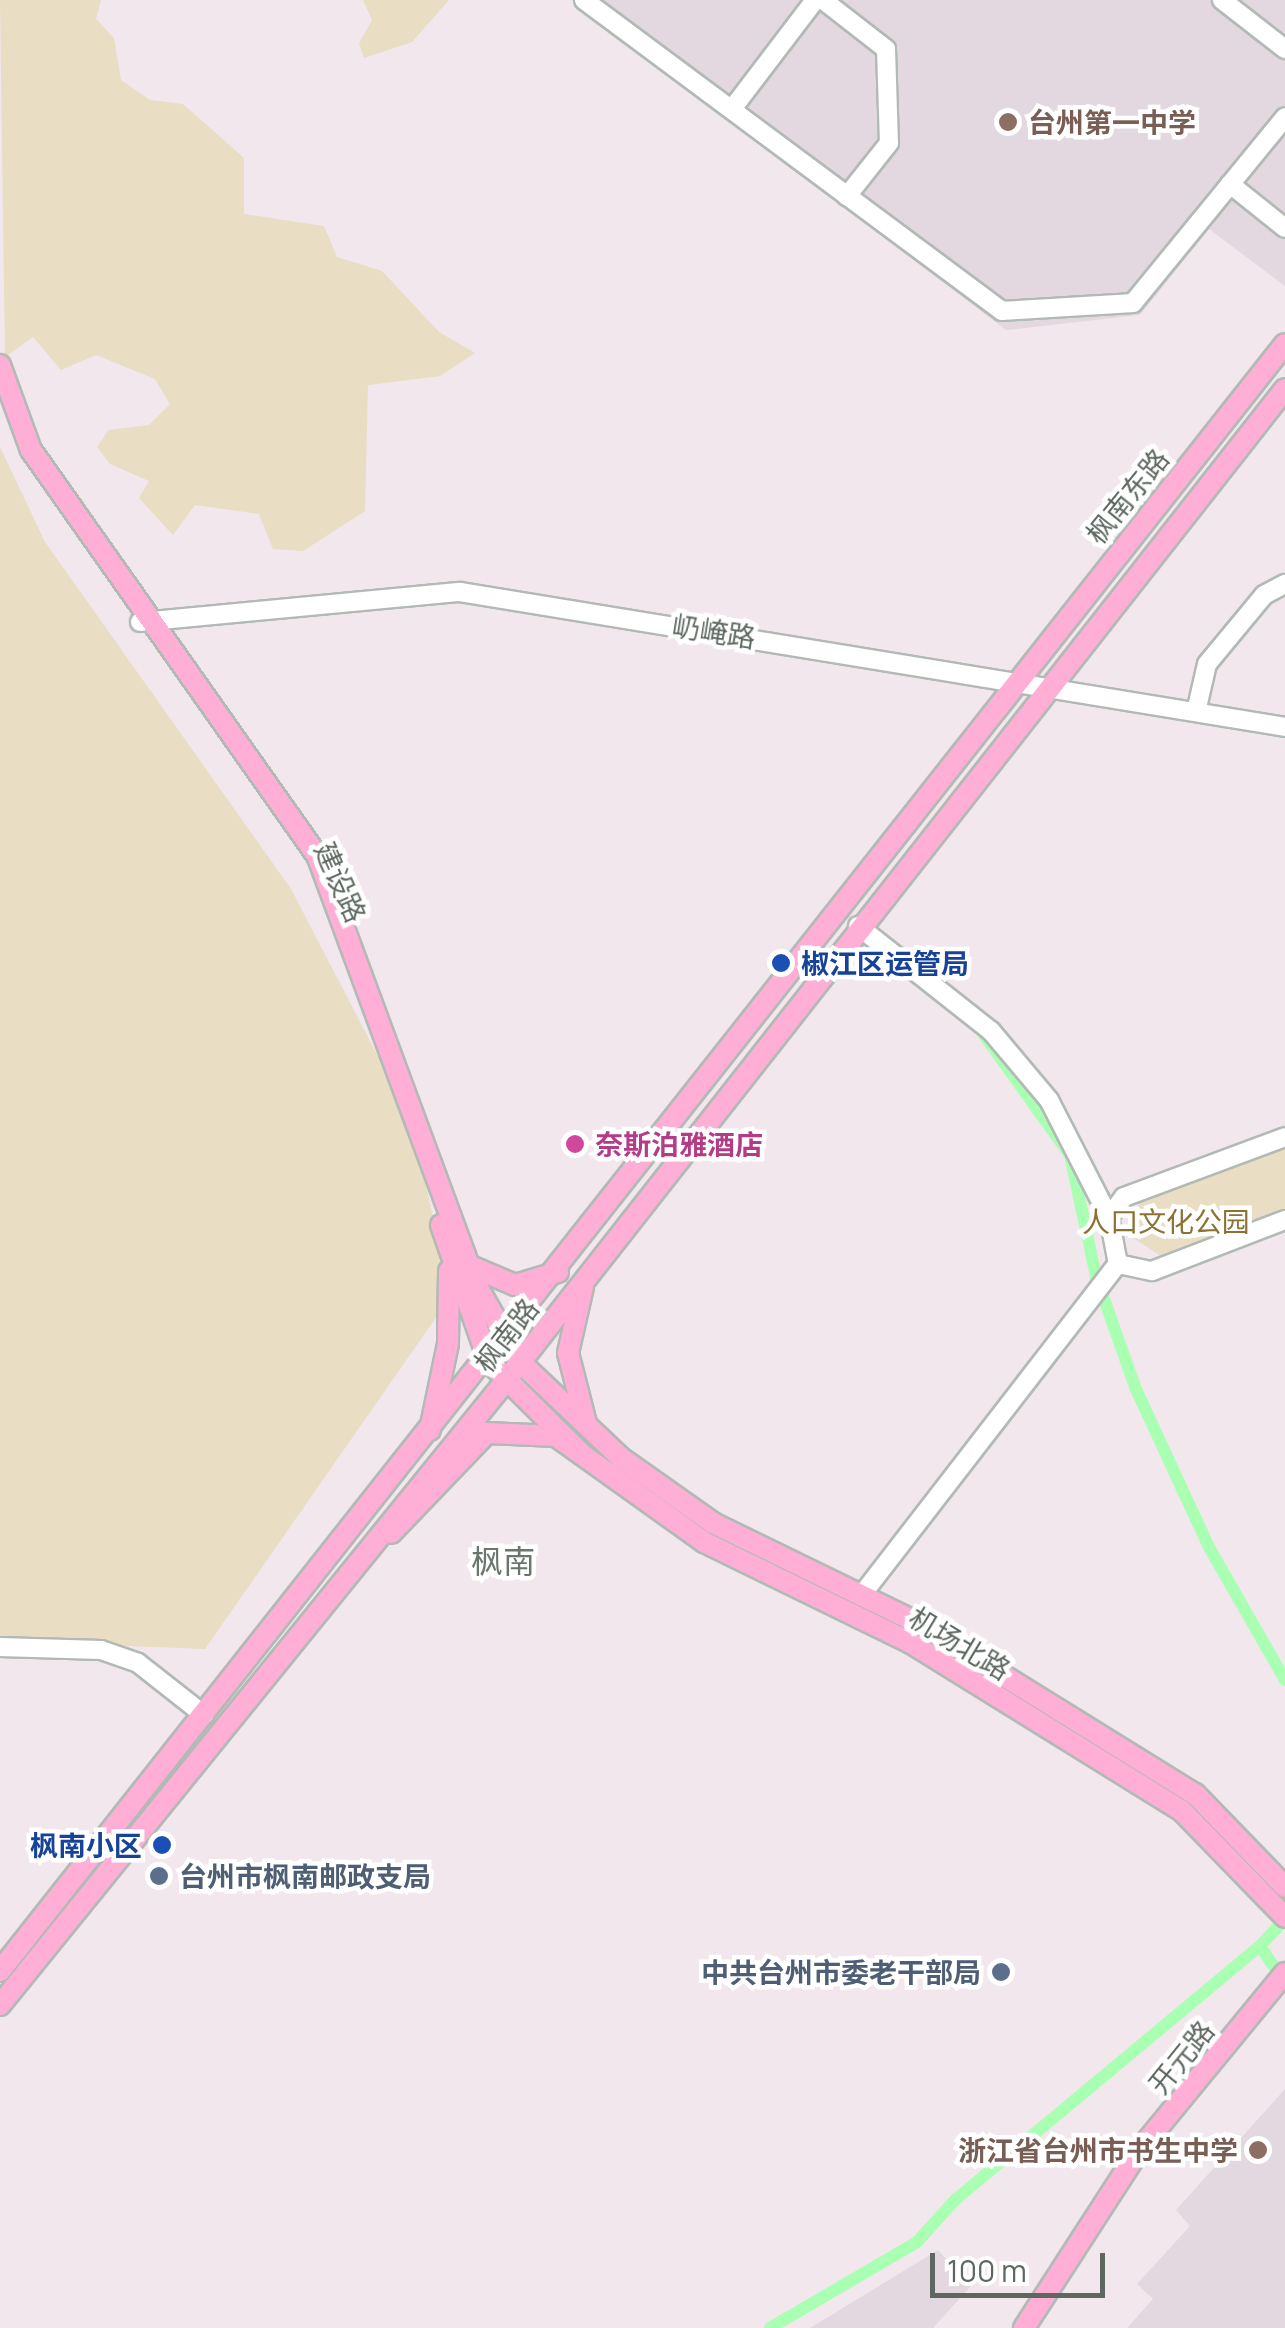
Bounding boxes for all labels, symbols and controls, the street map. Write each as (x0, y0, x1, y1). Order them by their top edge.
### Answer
place label: 台州第一中学 (1028, 105, 1196, 139)
marker: 台州第一中学 (997, 111, 1019, 133)
street label: 枫南东路 (1079, 442, 1175, 550)
street label: 屷崦路 (670, 608, 758, 654)
street label: 建设路 (309, 837, 373, 927)
place label: 椒江区运管局 (801, 946, 969, 980)
marker: 椒江区运管局 (770, 952, 792, 974)
place label: 奈斯泊雅酒店 (595, 1127, 763, 1161)
marker: 奈斯泊雅酒店 (564, 1133, 586, 1155)
park label: 人口文化公园 (1082, 1204, 1250, 1238)
street label: 枫南路 (467, 1292, 545, 1378)
district label: 枫南 (471, 1542, 535, 1580)
street label: 机场北路 (903, 1600, 1017, 1686)
place label: 枫南小区 (30, 1828, 142, 1862)
marker: 枫南小区 (151, 1834, 173, 1856)
place label: 台州市枫南邮政支局 (179, 1859, 431, 1893)
marker: 台州市枫南邮政支局 (148, 1865, 170, 1887)
place label: 中共台州市委老干部局 (701, 1955, 981, 1989)
marker: 中共台州市委老干部局 (990, 1961, 1012, 1983)
street label: 开元路 (1142, 2014, 1220, 2100)
place label: 浙江省台州市书生中学 (958, 2133, 1238, 2167)
marker: 浙江省台州市书生中学 (1247, 2139, 1269, 2161)
scale bar (935, 2233, 1110, 2295)
text: 100 m (947, 2250, 1027, 2291)

